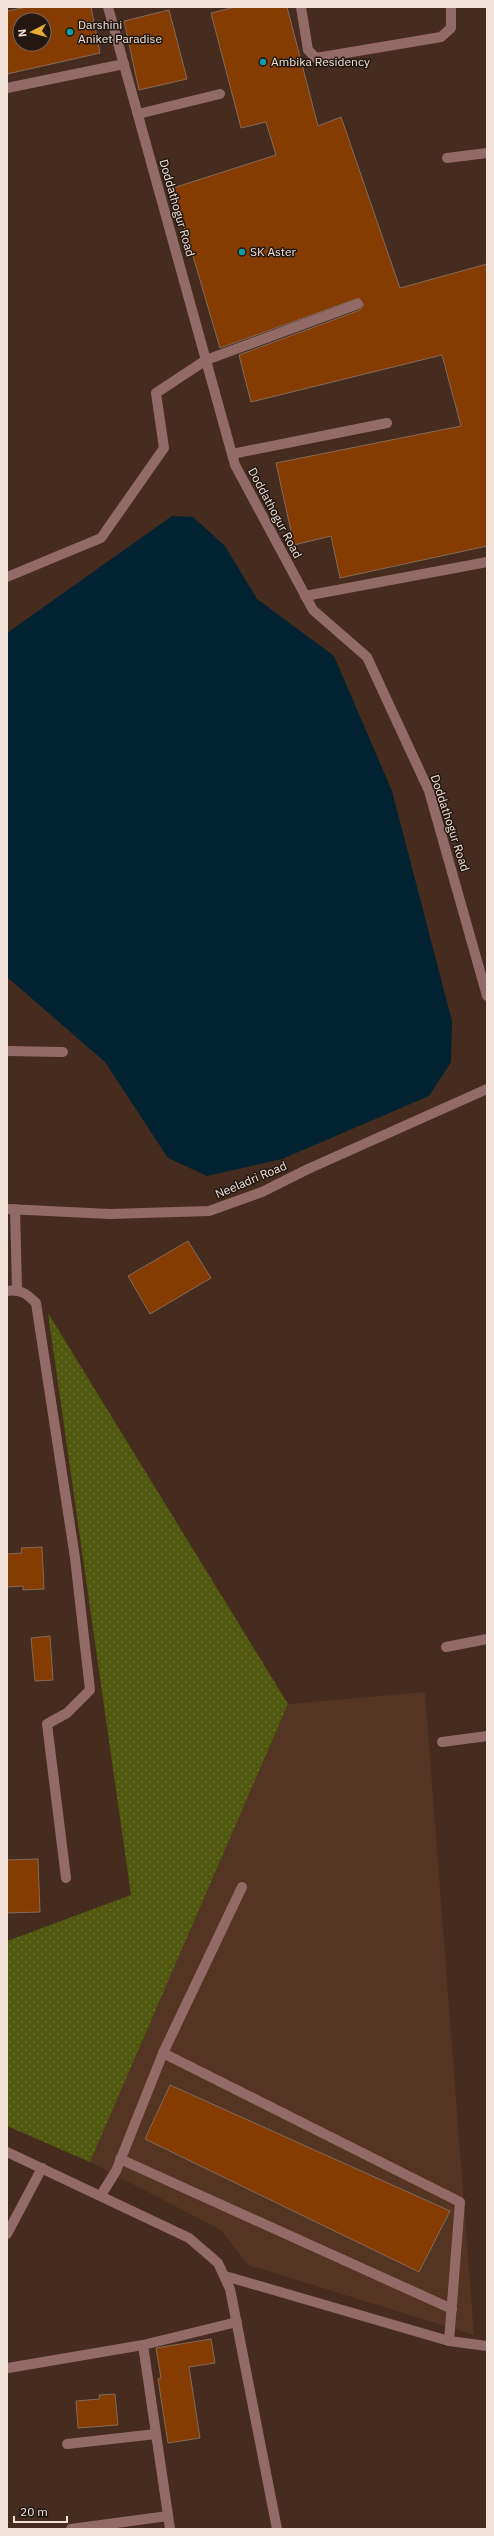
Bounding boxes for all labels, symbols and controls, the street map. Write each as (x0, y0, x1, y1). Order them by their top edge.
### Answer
north arrow (12, 12, 52, 52)
place label: Darshini Aniket Paradise (78, 17, 162, 46)
marker: Darshini Aniket Paradise (65, 27, 75, 37)
text: N (15, 28, 29, 38)
place label: Ambika Residency (271, 54, 370, 69)
marker: Ambika Residency (258, 57, 268, 67)
street label: Doddathogur Road (156, 157, 199, 258)
place label: SK Aster (250, 244, 297, 259)
marker: SK Aster (237, 247, 247, 257)
street label: Doddathogur Road (245, 465, 306, 561)
street label: Doddathogur Road (428, 773, 473, 873)
street label: Neeladri Road (213, 1158, 289, 1201)
scale bar (14, 2498, 67, 2524)
text: 20 m (20, 2504, 48, 2519)

